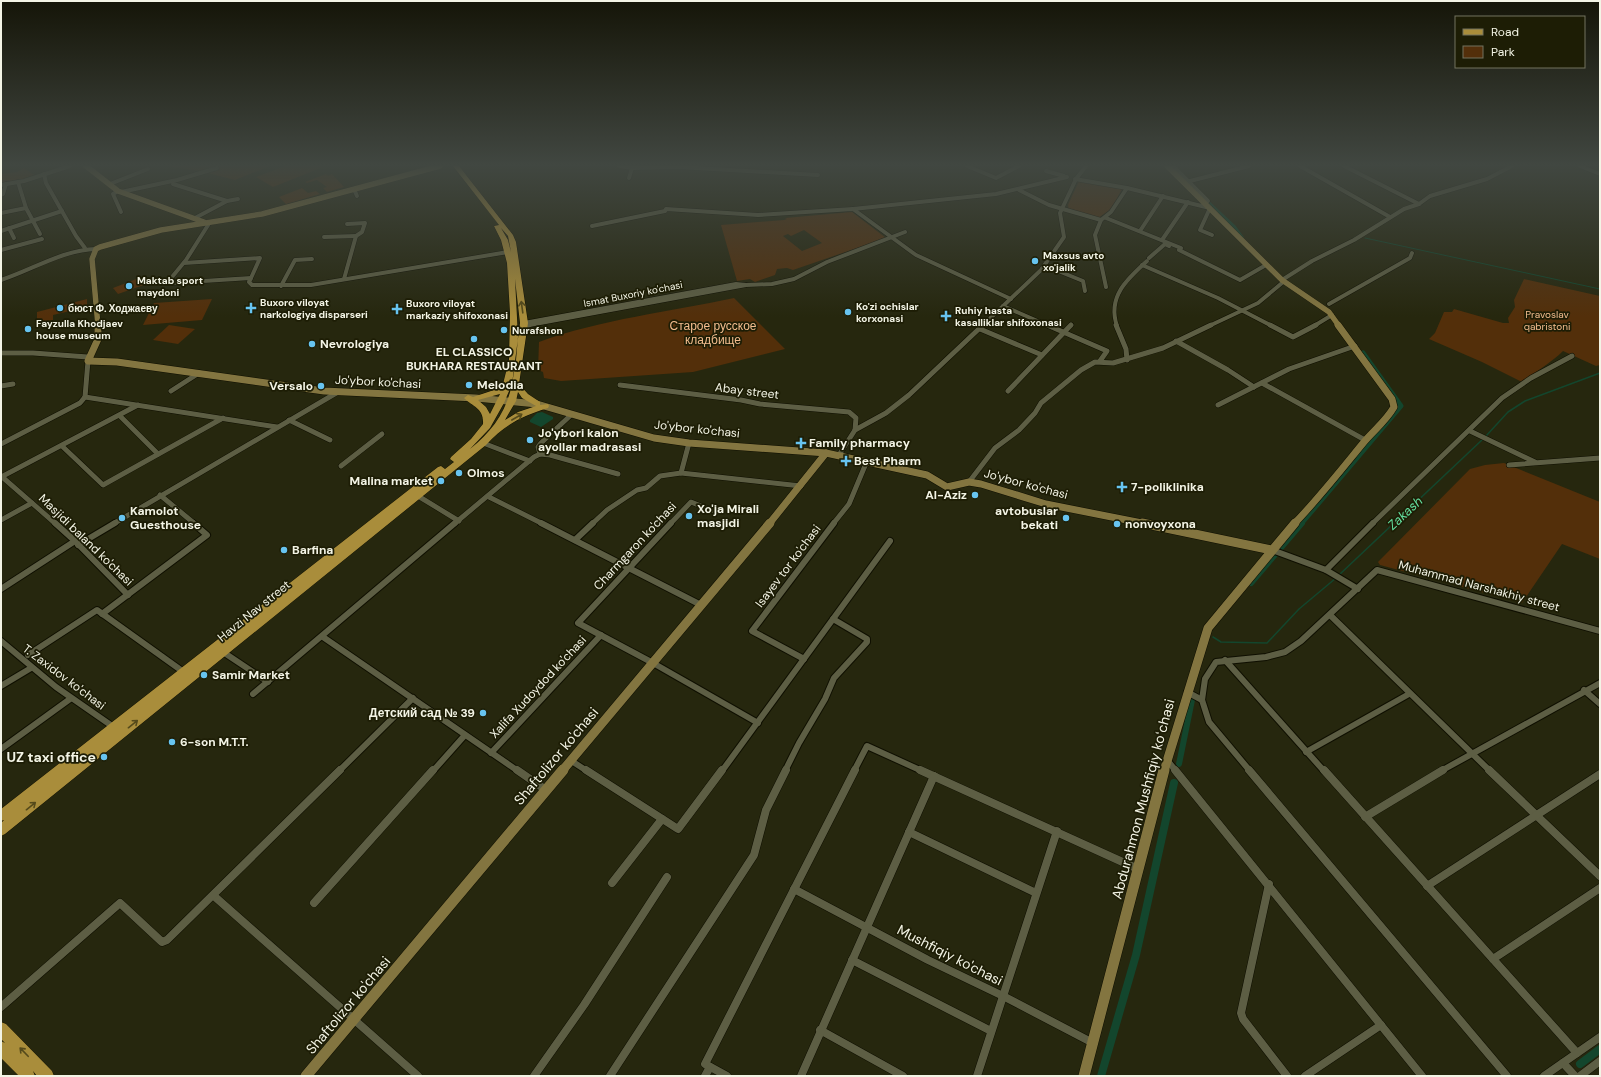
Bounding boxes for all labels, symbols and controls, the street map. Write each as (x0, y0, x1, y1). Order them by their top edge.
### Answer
legend (1455, 16, 1585, 68)
text: Road (1491, 24, 1519, 40)
text: Park (1491, 44, 1515, 60)
place label: Maxsus avto xo'jalik (1043, 249, 1104, 274)
marker: Maxsus avto xo'jalik (1030, 256, 1040, 266)
place label: Maktab sport maydoni (137, 274, 203, 299)
street label: Ismat Buxoriy ko'chasi (582, 278, 684, 310)
marker: Maktab sport maydoni (124, 281, 134, 291)
place label: Buxoro viloyat narkologiya disparseri (260, 296, 368, 321)
place label: Buxoro viloyat markaziy shifoxonasi (406, 297, 508, 322)
place label: Ko'zi ochislar korxonasi (856, 300, 919, 325)
one-way arrow (518, 301, 526, 314)
place label: бюст Ф. Ходжаеву (68, 302, 158, 315)
marker: Buxoro viloyat narkologiya disparseri (245, 302, 257, 314)
marker: бюст Ф. Ходжаеву (55, 303, 65, 313)
marker: Buxoro viloyat markaziy shifoxonasi (391, 303, 403, 315)
place label: Ruhiy hasta kasalliklar shifoxonasi (955, 304, 1062, 329)
marker: Ko'zi ochislar korxonasi (843, 307, 853, 317)
park label: Pravoslav qabristoni (1524, 308, 1570, 333)
marker: Ruhiy hasta kasalliklar shifoxonasi (940, 310, 952, 322)
place label: Fayzulla Khodjaev house museum (36, 317, 123, 342)
park label: Старое русское кладбище (669, 318, 757, 348)
marker: Fayzulla Khodjaev house museum (23, 324, 33, 334)
place label: Nurafshon (512, 324, 563, 337)
marker: Nurafshon (499, 325, 509, 335)
marker: EL CLASSICO BUKHARA RESTAURANT (469, 334, 479, 344)
place label: Nevrologiya (320, 336, 389, 352)
marker: Nevrologiya (307, 339, 317, 349)
place label: EL CLASSICO BUKHARA RESTAURANT (406, 344, 542, 374)
street label: Jo'ybor ko'chasi (335, 372, 422, 392)
place label: Melodia (477, 377, 524, 393)
place label: Versalo (269, 378, 313, 394)
street label: Abay street (714, 379, 780, 403)
marker: Melodia (464, 380, 474, 390)
marker: Versalo (316, 381, 326, 391)
one-way arrow (511, 412, 523, 420)
street label: Jo'ybor ko'chasi (653, 417, 741, 441)
place label: Jo'ybori kalon ayollar madrasasi (538, 425, 641, 455)
marker: Jo'ybori kalon ayollar madrasasi (525, 435, 535, 445)
place label: Family pharmacy (809, 435, 911, 451)
marker: Family pharmacy (796, 438, 806, 448)
place label: Best Pharm (854, 453, 921, 469)
marker: Best Pharm (841, 456, 851, 466)
place label: Olmos (467, 465, 505, 481)
street label: Jo'ybor ko'chasi (982, 465, 1070, 503)
marker: Olmos (454, 468, 464, 478)
place label: Malina market (350, 473, 433, 489)
marker: Malina market (436, 476, 446, 486)
place label: 7-poliklinika (1131, 479, 1204, 495)
marker: 7-poliklinika (1116, 481, 1128, 493)
place label: Al-Aziz (925, 487, 967, 503)
marker: Al-Aziz (970, 490, 980, 500)
street label: Masjidi baland ko'chasi (35, 491, 137, 589)
water label: Zakash (1384, 493, 1426, 533)
street label: Charmgaron ko'chasi (590, 499, 680, 593)
place label: Xo'ja Mirali masjidi (697, 501, 759, 531)
place label: Kamolot Guesthouse (130, 503, 201, 533)
place label: avtobuslar bekati (995, 503, 1058, 533)
marker: Xo'ja Mirali masjidi (684, 511, 694, 521)
marker: Kamolot Guesthouse (117, 513, 127, 523)
marker: avtobuslar bekati (1061, 513, 1071, 523)
place label: nonvoyxona (1125, 516, 1196, 532)
marker: nonvoyxona (1112, 519, 1122, 529)
street label: Isayev tor ko'chasi (752, 521, 824, 611)
place label: Barfina (292, 542, 333, 558)
marker: Barfina (279, 545, 289, 555)
street label: Muhammad Narshakhiy street (1397, 557, 1562, 615)
street label: Havzi Nav street (214, 577, 294, 645)
street label: Xalifa Xudoydod ko'chasi (486, 632, 590, 742)
street label: T. Zaxidov ko'chasi (19, 641, 109, 714)
place label: Samir Market (212, 667, 290, 683)
marker: Samir Market (199, 670, 209, 680)
street label: Abdurahmon Mushfiqiy koʻchasi (1108, 697, 1178, 901)
street label: Shaftolizor ko'chasi (510, 703, 602, 809)
place label: Детский сад № 39 (369, 705, 475, 721)
marker: Детский сад № 39 (478, 708, 488, 718)
one-way arrow (127, 720, 138, 729)
place label: 6-son M.T.T. (180, 734, 249, 750)
marker: 6-son M.T.T. (167, 737, 177, 747)
place label: UZ taxi office (6, 748, 96, 766)
marker: UZ taxi office (99, 752, 109, 762)
one-way arrow (26, 802, 37, 810)
street label: Mushfiqiy ko'chasi (894, 921, 1006, 989)
street label: Shaftolizor ko'chasi (302, 952, 394, 1058)
one-way arrow (19, 1047, 29, 1057)

